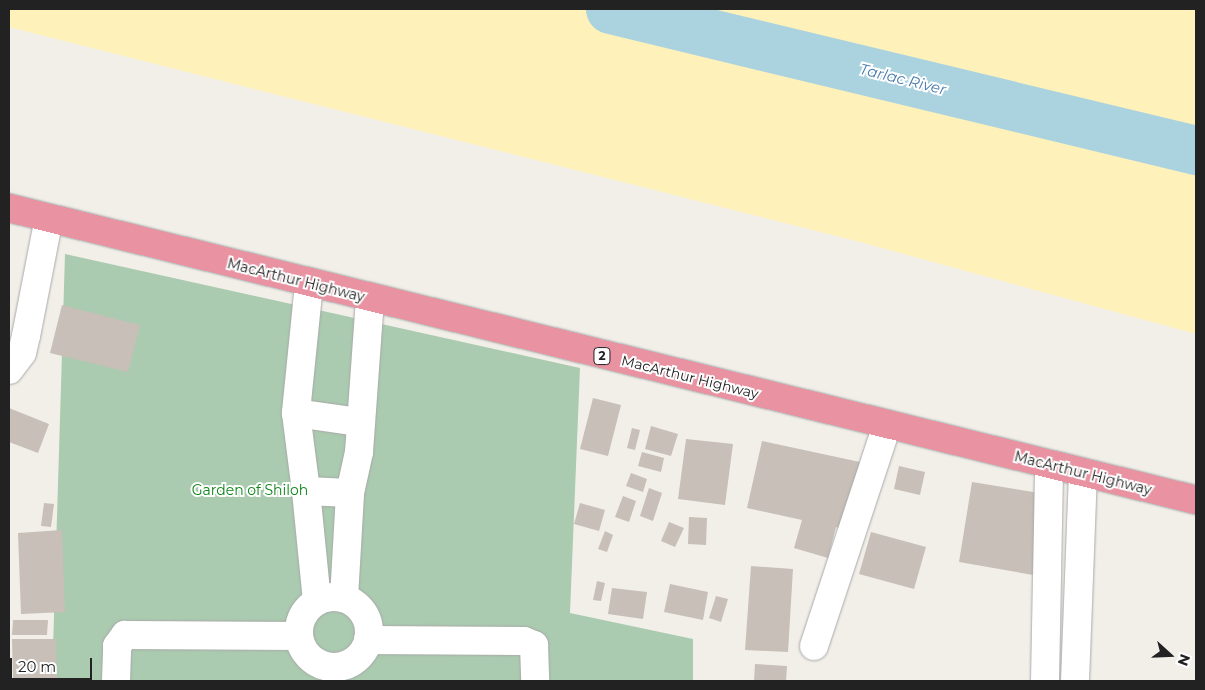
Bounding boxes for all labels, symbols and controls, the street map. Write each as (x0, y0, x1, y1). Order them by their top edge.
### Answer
water label: Tarlac River (858, 60, 948, 98)
street label: MacArthur Highway (226, 255, 366, 305)
road number: 2 (593, 346, 611, 366)
street label: MacArthur Highway (620, 352, 760, 402)
street label: MacArthur Highway (1013, 448, 1153, 498)
park label: Garden of Shiloh (192, 482, 308, 498)
north arrow (1145, 630, 1195, 680)
scale bar (12, 648, 95, 680)
text: N (1174, 652, 1194, 669)
text: 20 m (18, 657, 56, 676)

